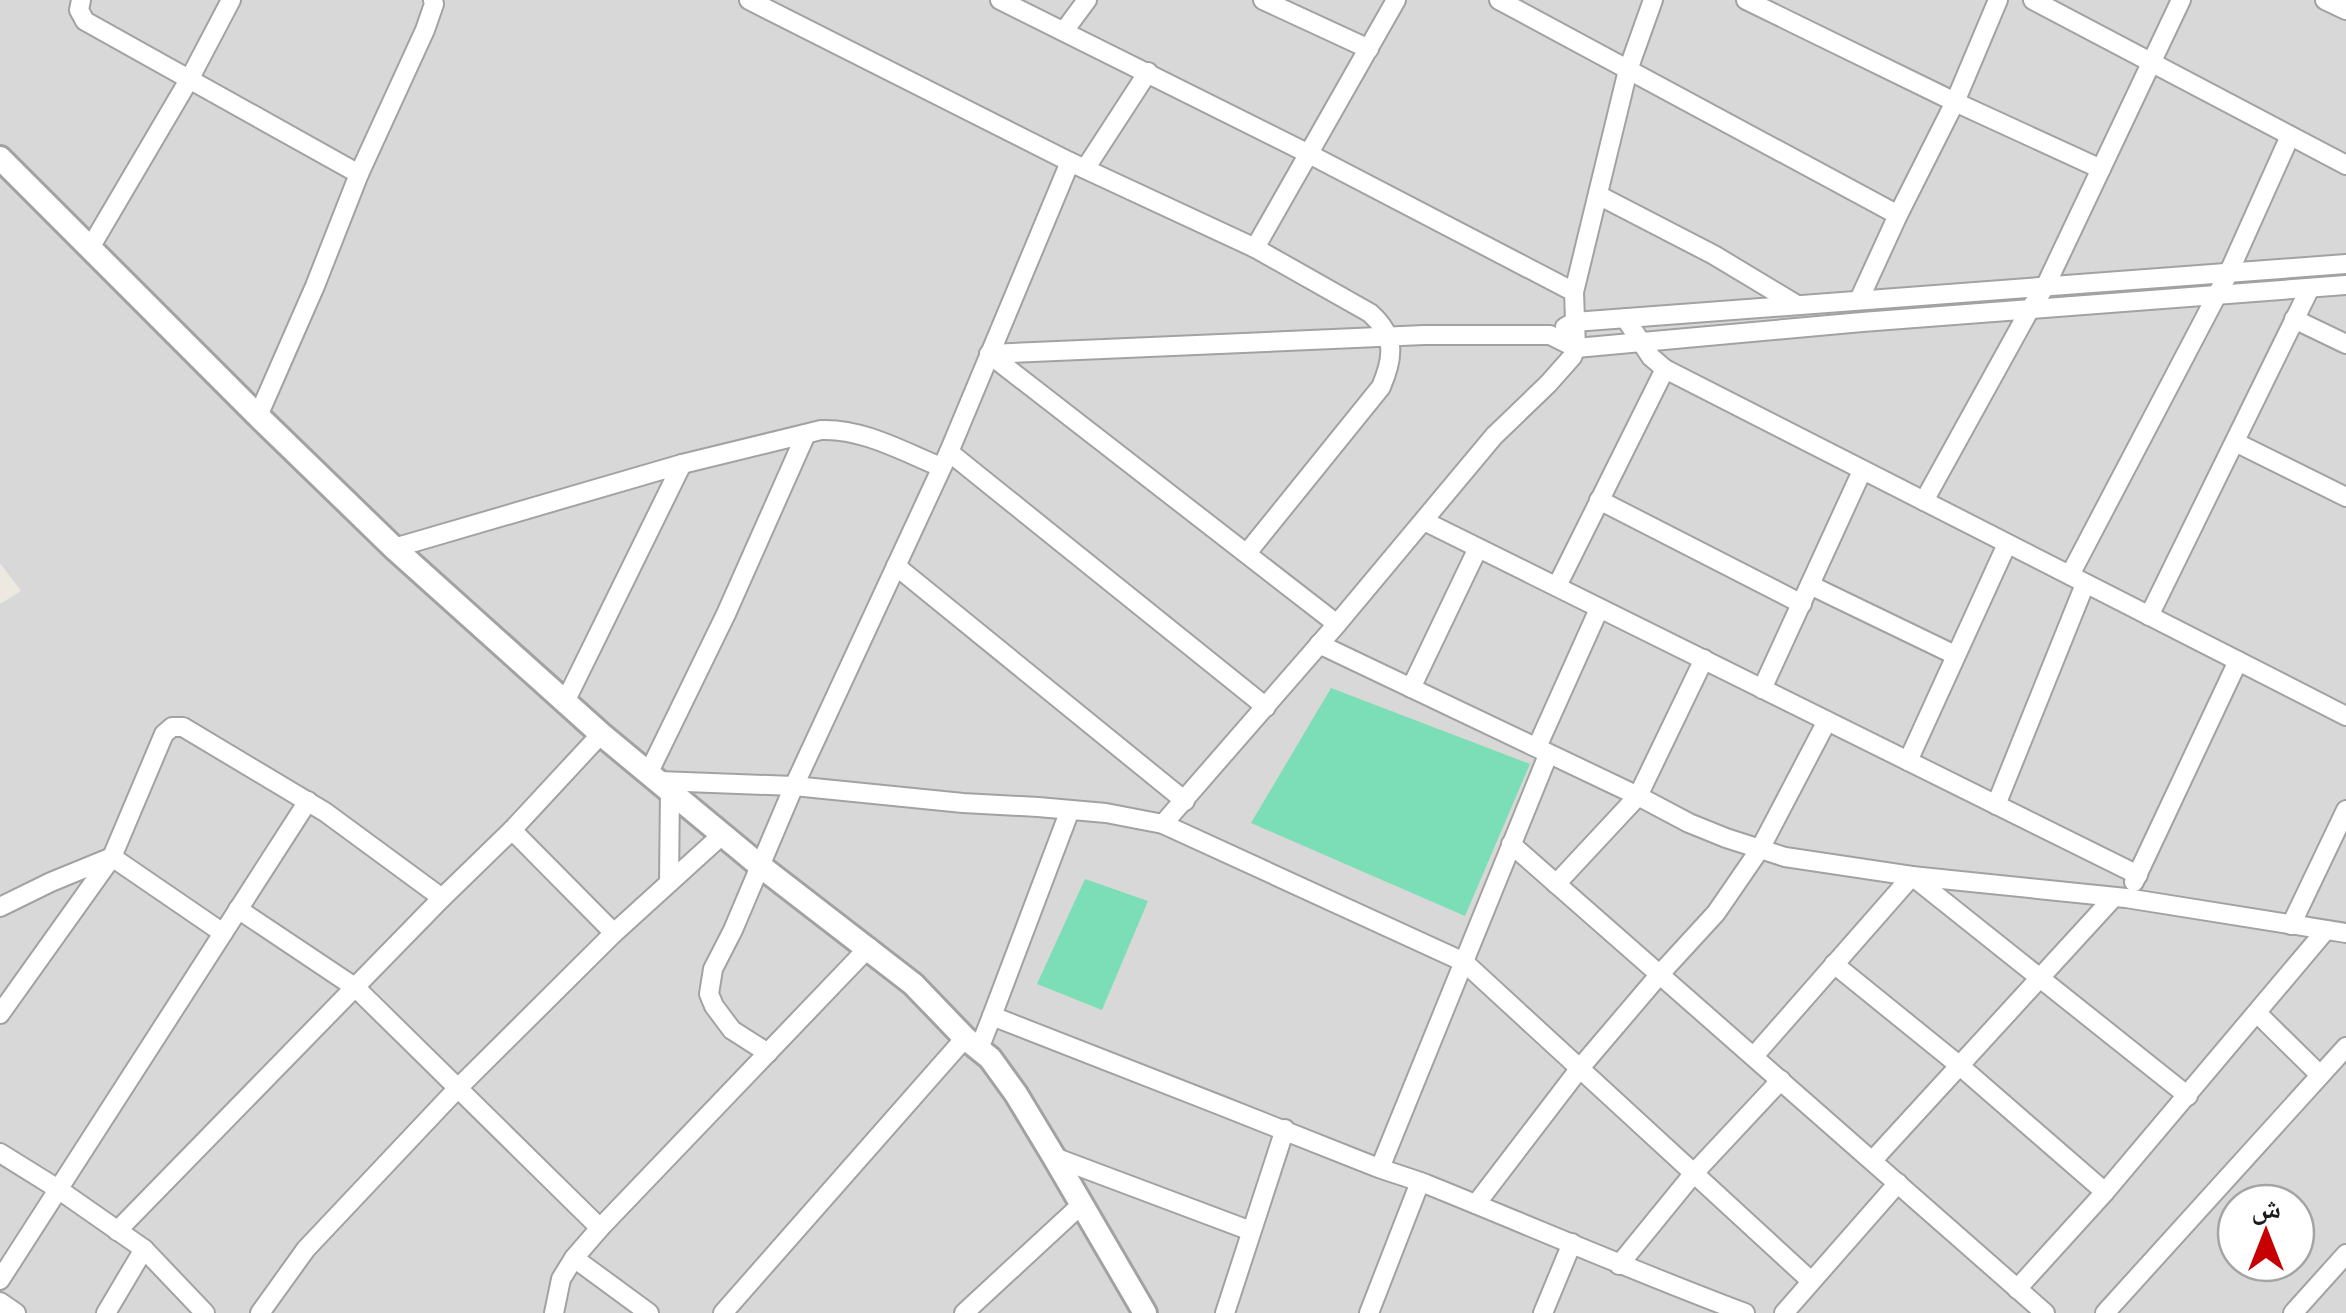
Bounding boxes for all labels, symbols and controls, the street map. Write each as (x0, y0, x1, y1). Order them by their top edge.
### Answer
north arrow (2216, 1183, 2316, 1283)
text: ش (2251, 1190, 2281, 1227)

